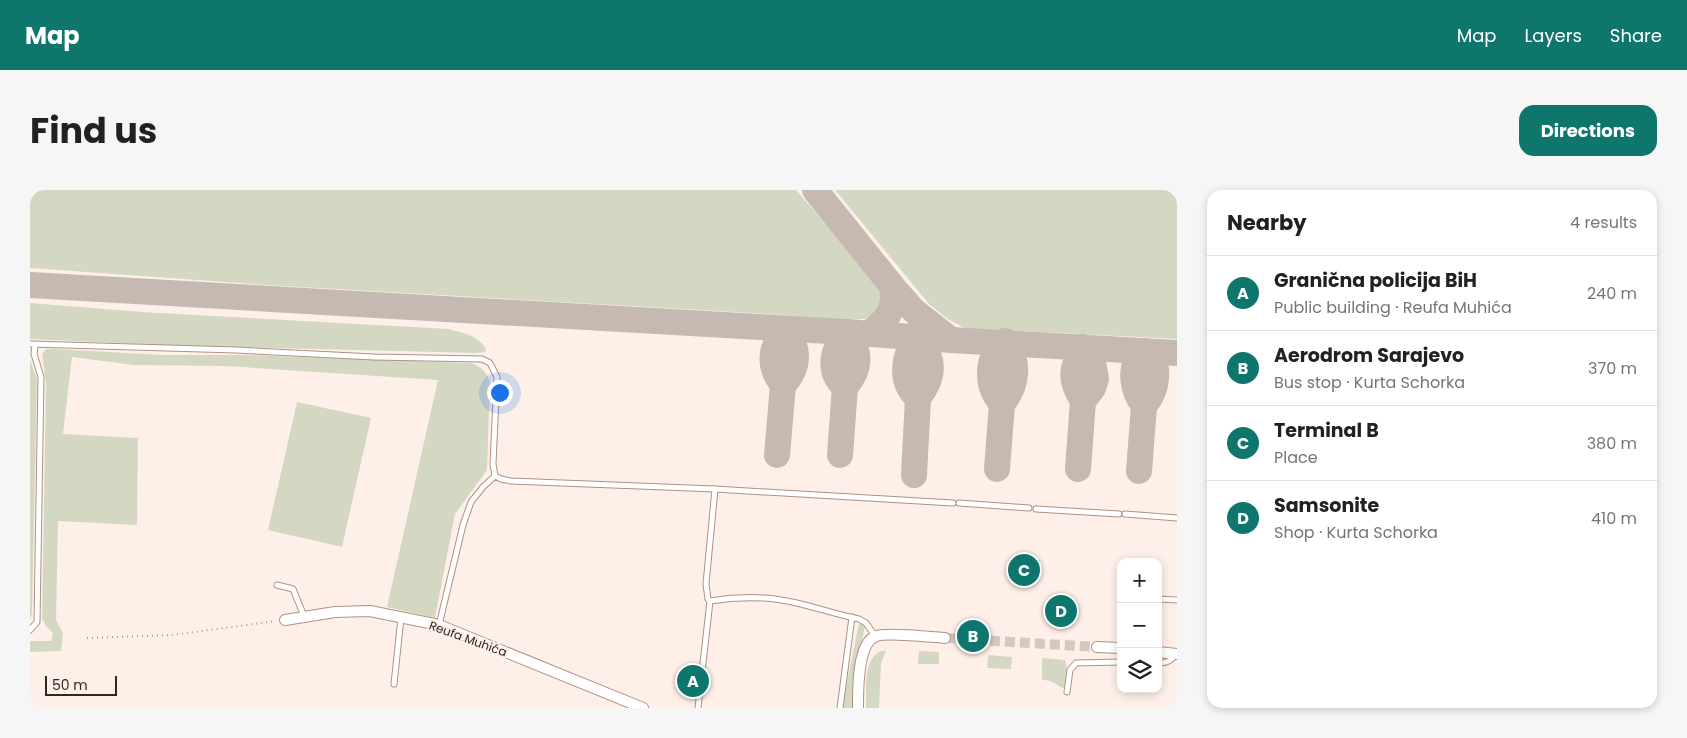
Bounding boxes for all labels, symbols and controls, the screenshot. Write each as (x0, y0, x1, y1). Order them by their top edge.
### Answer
text: Map (25, 19, 80, 52)
text: Map (1457, 23, 1497, 48)
text: Layers (1525, 23, 1582, 48)
text: Share (1610, 23, 1662, 48)
button: Directions (1519, 105, 1657, 156)
text: Find us (30, 106, 157, 155)
text: Nearby (1227, 208, 1307, 237)
text: 4 results (1570, 211, 1637, 234)
text: Granična policija BiH (1274, 267, 1477, 294)
text: A (1237, 282, 1249, 305)
text: 240 m (1587, 282, 1637, 305)
text: Public building · Reufa Muhića (1274, 296, 1512, 319)
text: Aerodrom Sarajevo (1274, 342, 1464, 369)
text: B (1238, 357, 1248, 380)
text: 370 m (1588, 357, 1637, 380)
text: Bus stop · Kurta Schorka (1274, 371, 1465, 394)
your location (487, 380, 513, 406)
text: Terminal B (1274, 417, 1379, 444)
text: C (1237, 432, 1249, 455)
text: 380 m (1587, 432, 1637, 455)
text: Place (1274, 446, 1318, 469)
text: Samsonite (1274, 492, 1379, 519)
text: D (1237, 507, 1249, 530)
text: 410 m (1591, 507, 1637, 530)
text: Shop · Kurta Schorka (1274, 521, 1438, 544)
pin: C (1008, 551, 1040, 589)
map controls (1117, 558, 1162, 693)
button: + (1117, 558, 1162, 603)
pin: D (1045, 592, 1077, 630)
button: − (1117, 603, 1162, 648)
street label: Reufa Muhića (427, 617, 509, 660)
pin: B (957, 617, 989, 655)
button: layers (1117, 648, 1162, 693)
pin: A (677, 662, 709, 700)
scale bar (45, 673, 118, 696)
text: 50 m (52, 675, 88, 695)

